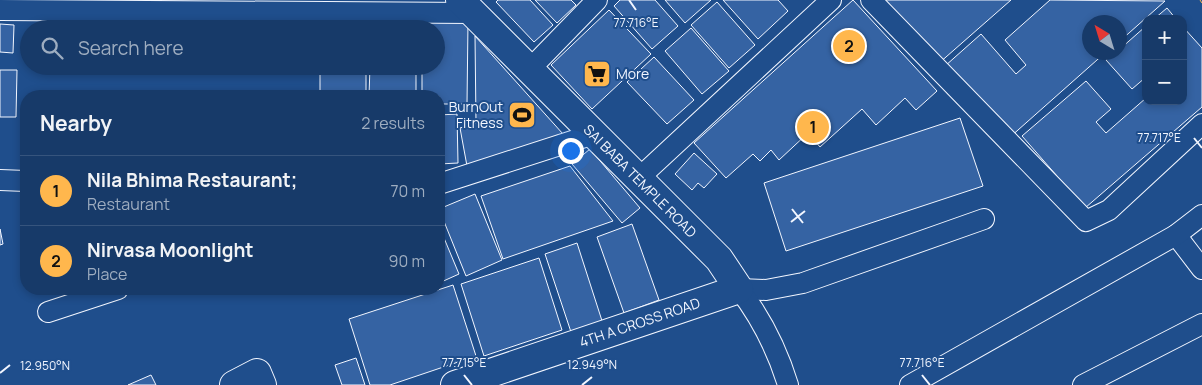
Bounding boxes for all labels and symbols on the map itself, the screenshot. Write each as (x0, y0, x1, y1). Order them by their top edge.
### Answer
text: 77.716°E (613, 14, 659, 31)
north arrow (1082, 15, 1127, 60)
pin: 2 (833, 27, 865, 65)
supermarket icon: More (582, 59, 612, 89)
place label: More (616, 64, 649, 83)
place label: BurnOut Fitness (449, 97, 503, 132)
sports icon: BurnOut Fitness (507, 100, 537, 130)
pin: 1 (797, 108, 829, 146)
street label: SAI BABA TEMPLE ROAD (580, 120, 701, 241)
text: 77.717°E (1137, 129, 1181, 146)
your location (558, 138, 584, 164)
street label: 4TH A CROSS ROAD (577, 293, 702, 351)
text: 77.715°E (442, 354, 486, 371)
text: 77.716°E (899, 354, 945, 371)
text: 12.949°N (567, 356, 617, 373)
text: 12.950°N (20, 357, 70, 374)

